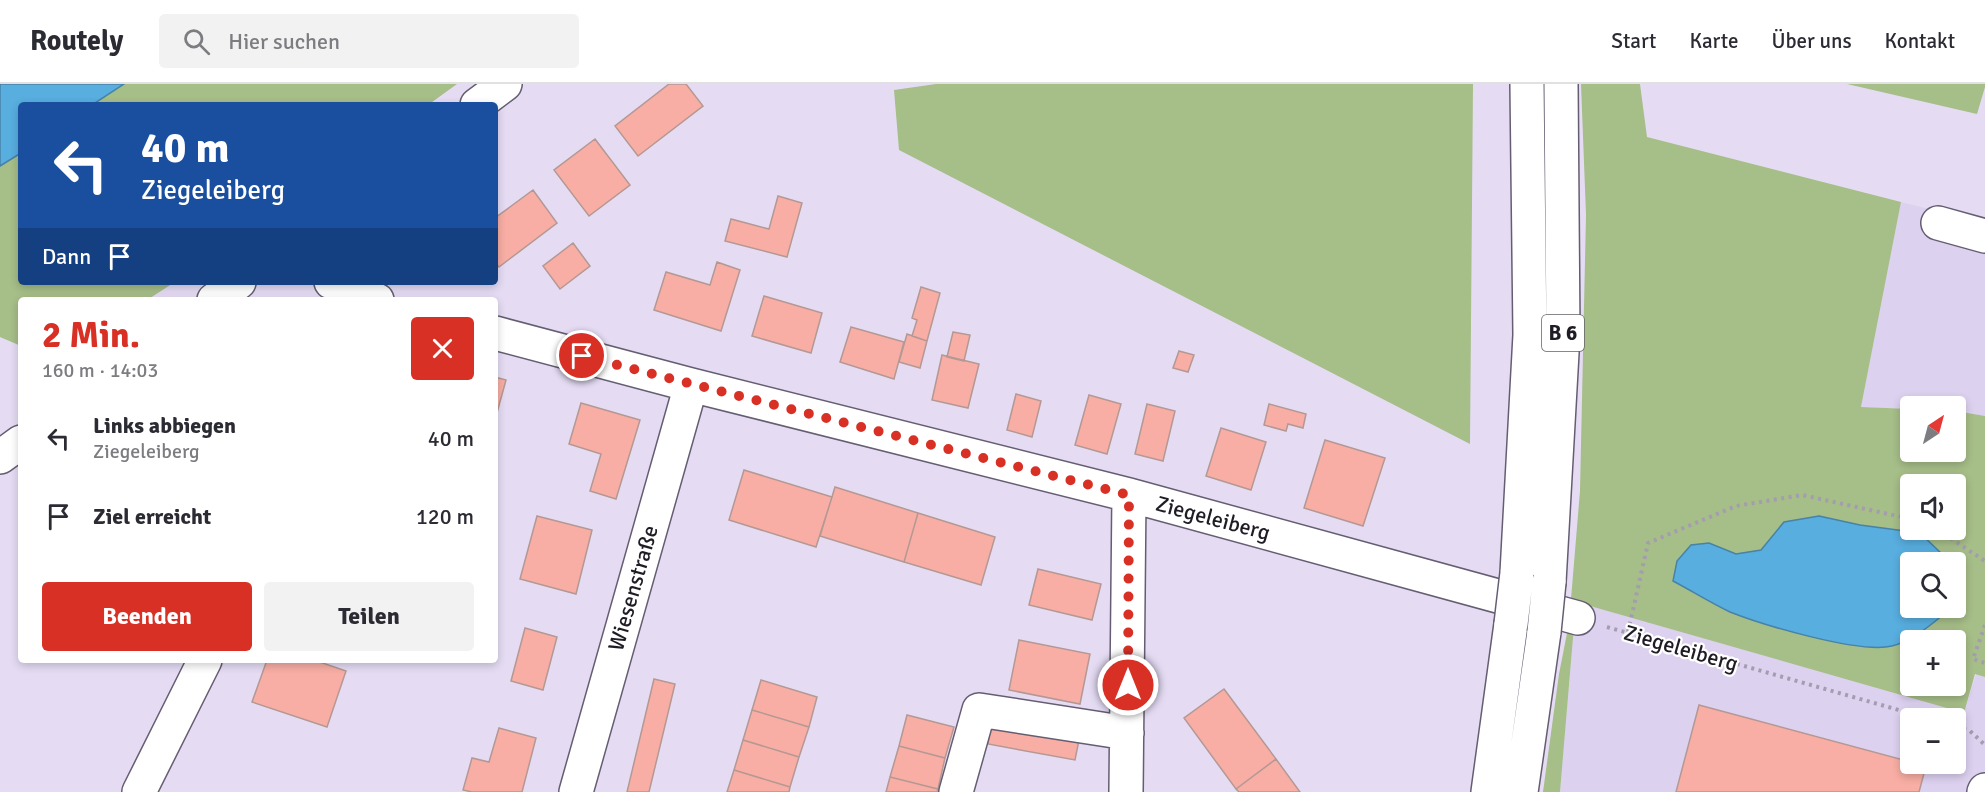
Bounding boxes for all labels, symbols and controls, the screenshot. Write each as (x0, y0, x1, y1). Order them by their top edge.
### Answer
search box (159, 14, 579, 68)
text: Routely (30, 24, 123, 58)
icon: search (180, 25, 213, 58)
text: Hier suchen (228, 28, 340, 55)
text: Start (1611, 28, 1656, 54)
text: Karte (1689, 28, 1738, 54)
text: Über uns (1771, 28, 1852, 54)
text: Kontakt (1885, 28, 1955, 54)
text: 40 m (141, 123, 230, 174)
icon: left (42, 126, 120, 204)
text: Ziegeleiberg (141, 174, 285, 207)
icon: arrive (103, 240, 136, 273)
text: Dann (42, 243, 91, 270)
text: 2 Min. (42, 313, 140, 358)
road number: B 6 (1542, 315, 1584, 351)
button: close (411, 317, 474, 380)
pin (556, 330, 607, 381)
icon: arrive (565, 339, 598, 372)
text: 160 m · 14:03 (42, 358, 158, 383)
north arrow (1900, 396, 1966, 462)
map controls (1900, 396, 1966, 774)
text: Links abbiegen (93, 412, 236, 439)
icon: left (42, 422, 75, 455)
text: 40 m (428, 425, 474, 452)
text: Ziegeleiberg (93, 439, 200, 464)
button: sound (1900, 474, 1966, 540)
street label: Ziegeleiberg (1153, 490, 1273, 546)
icon: arrive (42, 500, 75, 533)
text: Ziel erreicht (93, 503, 211, 530)
text: 120 m (416, 503, 474, 530)
street label: Wiesenstraße (602, 522, 664, 654)
button: search (1900, 552, 1966, 618)
button: Beenden (42, 582, 252, 651)
button: Teilen (264, 582, 474, 651)
street label: Ziegeleiberg (1621, 619, 1741, 677)
button: + (1900, 630, 1966, 696)
position arrow (1096, 653, 1160, 717)
button: − (1900, 708, 1966, 774)

